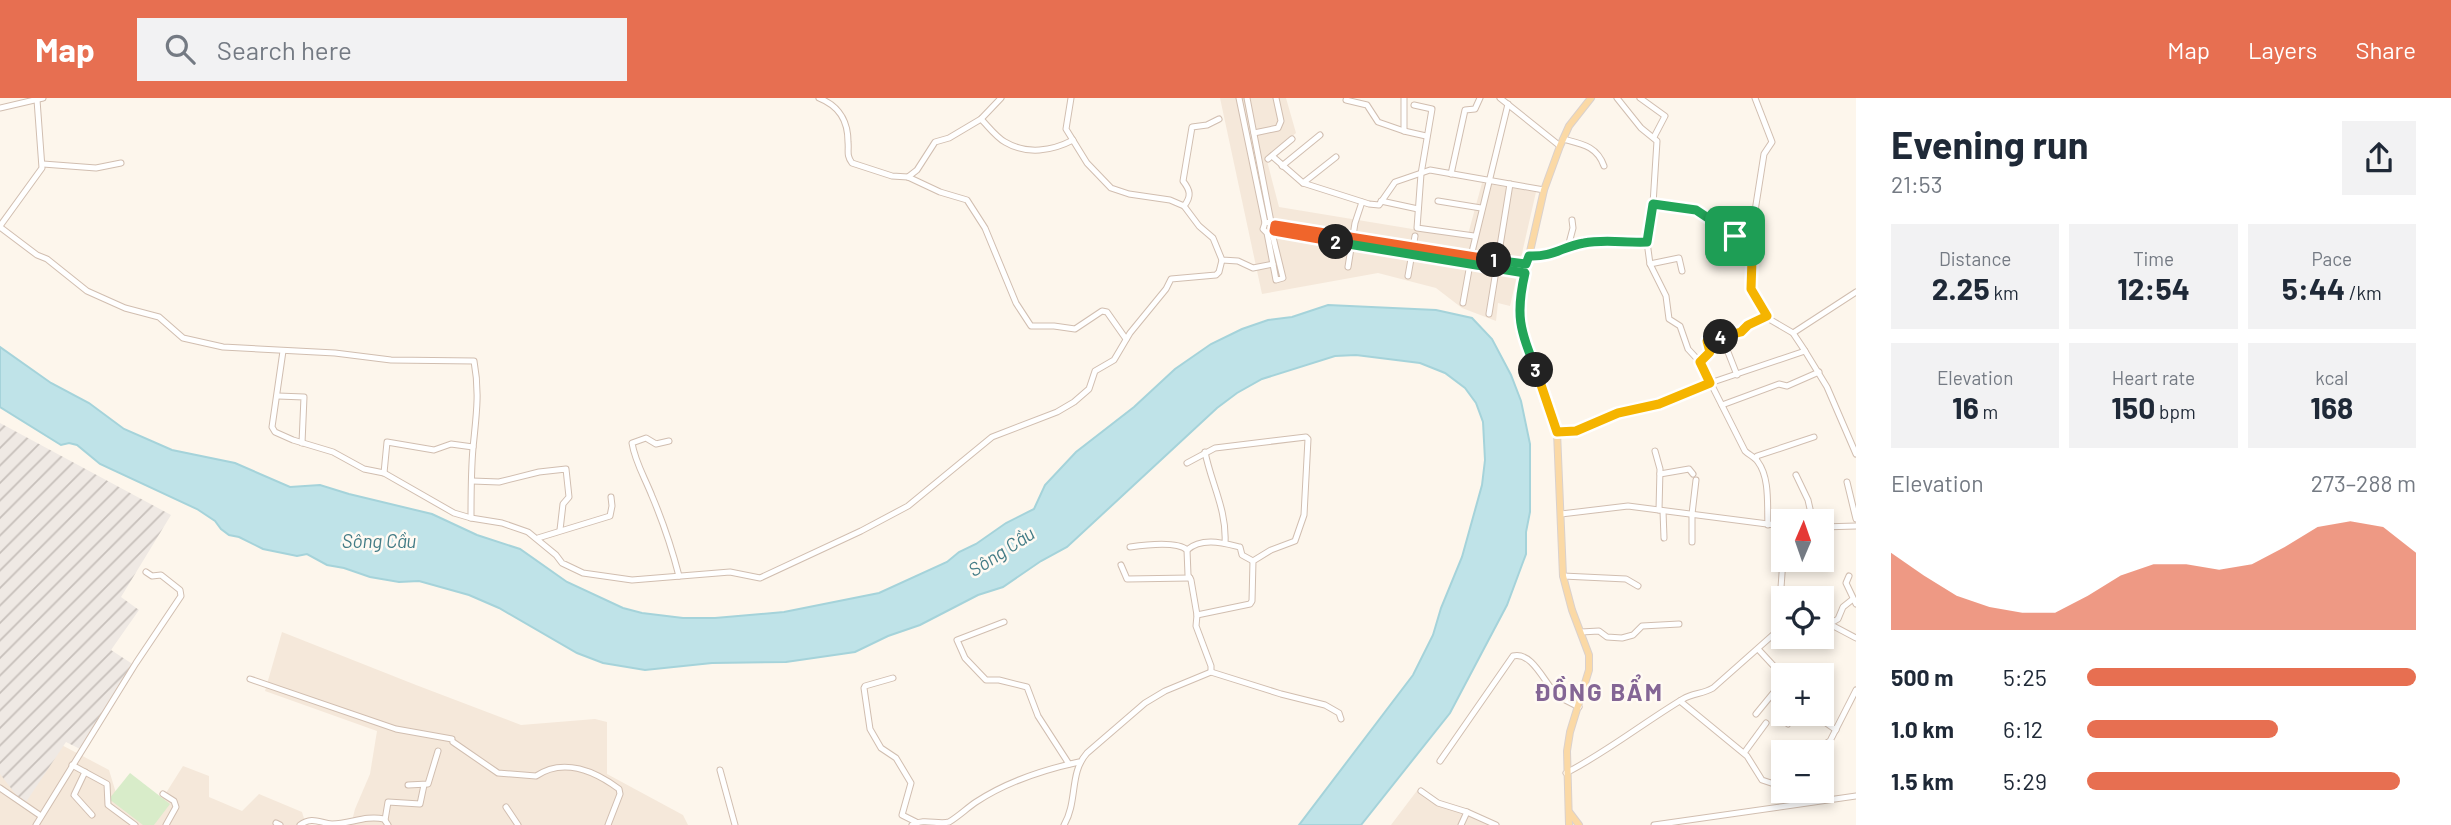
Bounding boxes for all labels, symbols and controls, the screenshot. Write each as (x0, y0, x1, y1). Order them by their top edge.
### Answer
search box (137, 18, 627, 81)
text: Map (35, 29, 95, 69)
icon: search (161, 30, 199, 68)
text: Search here (217, 34, 352, 65)
text: Map (2167, 35, 2210, 64)
text: Layers (2248, 35, 2317, 64)
text: Share (2355, 35, 2416, 64)
text: Evening run (1891, 121, 2089, 167)
button: share (2342, 121, 2416, 195)
text: 21:53 (1891, 170, 1943, 198)
pin (1705, 206, 1765, 266)
icon: arrive (1716, 217, 1754, 255)
pin: 2 (1318, 225, 1354, 260)
text: 2 (1330, 230, 1341, 253)
pin: 1 (1476, 242, 1512, 278)
text: Distance (1939, 247, 2011, 270)
text: Time (2133, 247, 2174, 270)
text: Pace (2311, 247, 2352, 270)
text: 1 (1490, 248, 1497, 271)
text: 2.25 (1932, 270, 1990, 306)
text: 12:54 (2117, 270, 2190, 306)
text: 5:44 (2282, 270, 2345, 306)
text: km (1990, 281, 2019, 304)
text: /km (2345, 281, 2382, 304)
pin: 4 (1704, 320, 1738, 354)
text: 4 (1715, 325, 1726, 348)
pin: 3 (1518, 352, 1554, 388)
text: 3 (1530, 358, 1541, 381)
text: Elevation (1937, 366, 2013, 389)
text: Heart rate (2112, 366, 2195, 389)
text: kcal (2315, 366, 2348, 389)
text: 16 (1952, 389, 1979, 425)
text: 150 (2111, 389, 2155, 425)
text: 168 (2310, 389, 2353, 425)
text: m (1979, 400, 1998, 423)
text: bpm (2155, 400, 2196, 423)
text: Elevation (1891, 469, 1984, 497)
text: 273–288 m (2311, 469, 2416, 497)
north arrow (1771, 509, 1834, 572)
map controls (1771, 509, 1834, 803)
water label: Sông Cầu (964, 521, 1039, 581)
water label: Sông Cầu (342, 529, 416, 552)
button: locate (1771, 586, 1834, 649)
button: + (1771, 663, 1834, 726)
text: 500 m (1891, 663, 1953, 691)
text: 5:25 (2003, 663, 2047, 691)
district label: ĐỒNG BẨM (1534, 674, 1664, 706)
text: 1.0 km (1891, 715, 1954, 743)
text: 6:12 (2003, 715, 2043, 743)
button: − (1771, 740, 1834, 803)
text: 1.5 km (1891, 767, 1954, 795)
text: 5:29 (2003, 767, 2047, 795)

